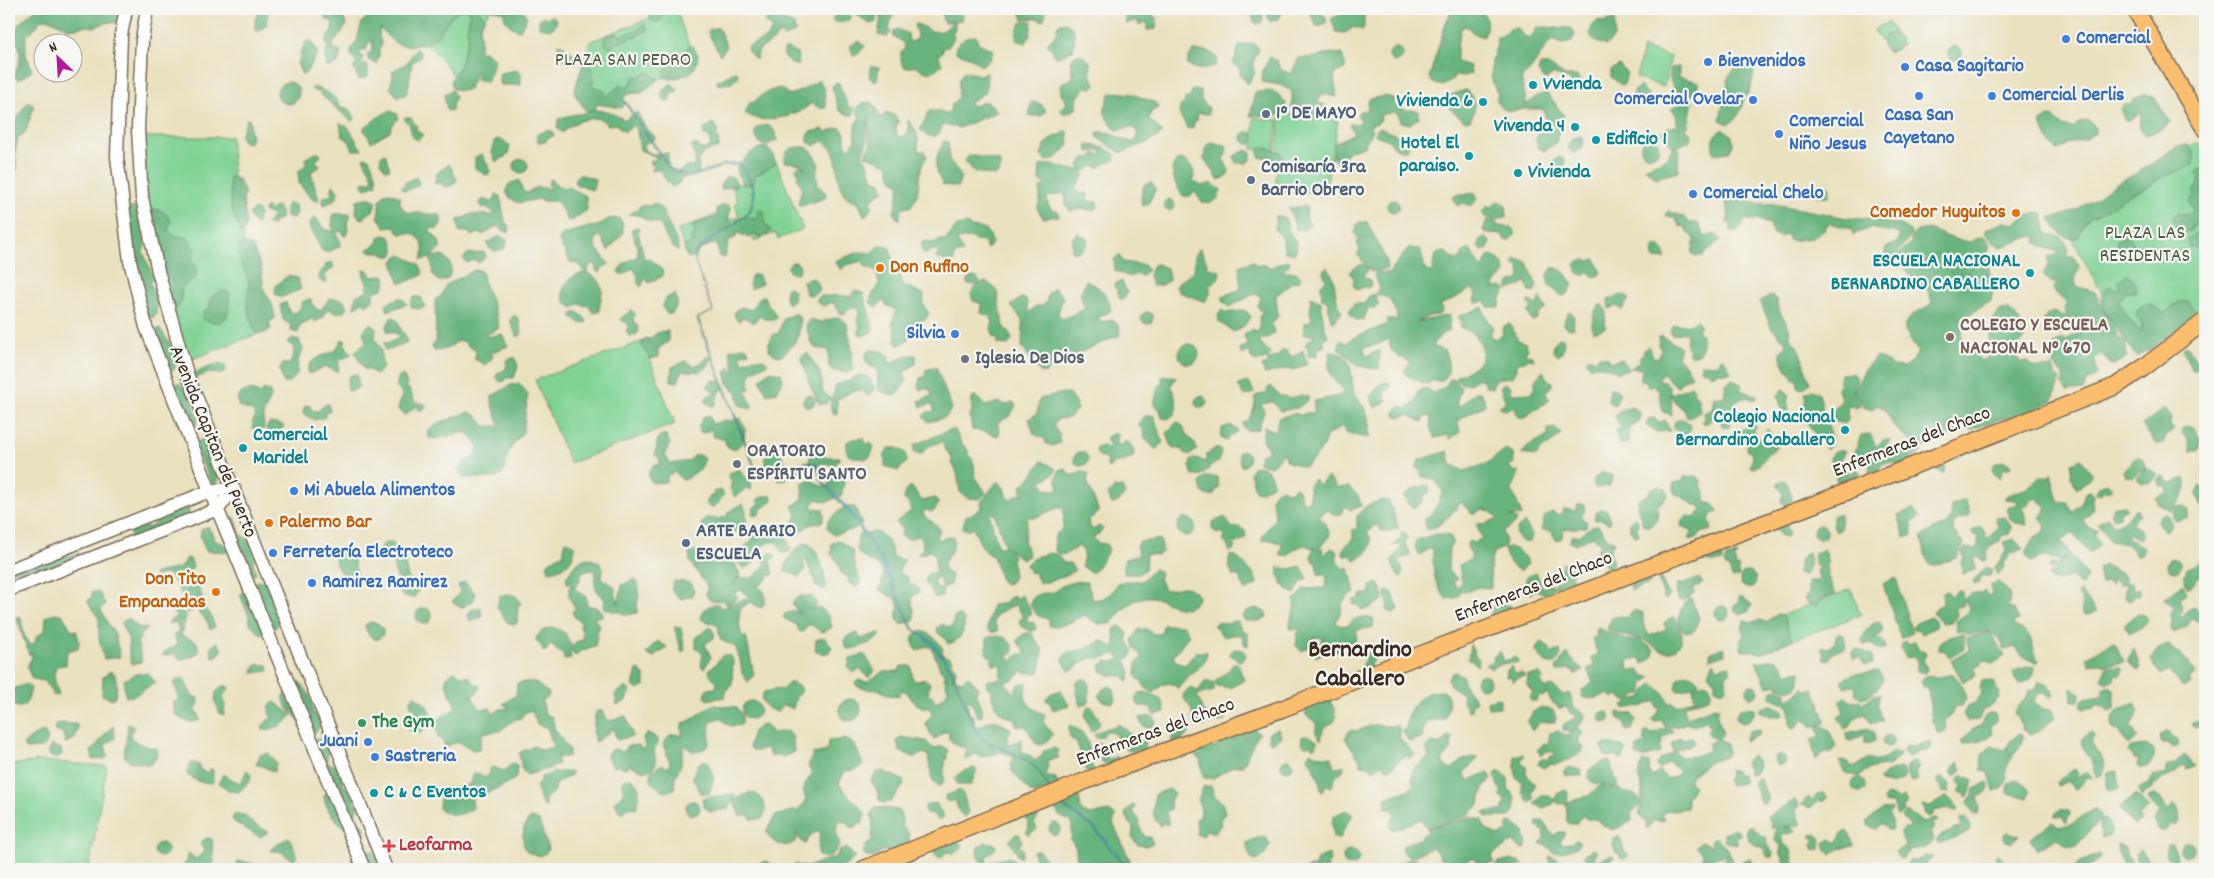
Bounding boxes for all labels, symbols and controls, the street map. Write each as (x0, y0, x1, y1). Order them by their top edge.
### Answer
place label: Comercial (2076, 25, 2151, 53)
north arrow (32, 32, 82, 82)
marker: Comercial (2060, 33, 2072, 45)
text: N (46, 37, 61, 59)
park label: PLAZA SAN PEDRO (555, 47, 691, 75)
place label: Bienvenidos (1718, 48, 1806, 76)
place label: Casa Sagitario (1915, 53, 2024, 81)
marker: Bienvenidos (1702, 56, 1714, 68)
marker: Casa Sagitario (1899, 61, 1911, 73)
place label: Vvienda (1543, 71, 1602, 99)
marker: Vvienda (1527, 79, 1539, 91)
place label: Comercial Derlis (2002, 82, 2125, 110)
place label: Comercial Ovelar (1614, 86, 1744, 114)
place label: Vivienda 6 (1397, 88, 1473, 116)
marker: Casa San Cayetano (1913, 90, 1925, 102)
marker: Comercial Derlis (1986, 90, 1998, 102)
marker: Comercial Ovelar (1747, 94, 1759, 106)
marker: Vivienda 6 (1477, 96, 1489, 108)
place label: 1° DE MAYO (1276, 100, 1357, 128)
place label: Casa San Cayetano (1883, 102, 1955, 153)
marker: 1° DE MAYO (1260, 108, 1272, 120)
place label: Comercial Niño Jesus (1789, 108, 1867, 159)
place label: Vivenda 4 (1494, 113, 1565, 141)
marker: Vivenda 4 (1569, 121, 1581, 133)
place label: Edificio 1 (1606, 126, 1667, 154)
marker: Comercial Niño Jesus (1773, 128, 1785, 140)
place label: Hotel El paraiso. (1399, 130, 1459, 181)
marker: Edificio 1 (1590, 134, 1602, 146)
marker: Hotel El paraiso. (1463, 150, 1475, 162)
place label: Comisaría 3ra Barrio Obrero (1261, 154, 1366, 205)
place label: Vivienda (1528, 159, 1591, 187)
marker: Vivienda (1512, 167, 1524, 179)
marker: Comisaría 3ra Barrio Obrero (1245, 174, 1257, 186)
place label: Comercial Chelo (1703, 180, 1824, 208)
marker: Comercial Chelo (1687, 188, 1699, 200)
place label: Comedor Huguitos (1870, 199, 2006, 227)
marker: Comedor Huguitos (2010, 207, 2022, 219)
park label: PLAZA LAS RESIDENTAS (2100, 220, 2190, 271)
place label: ESCUELA NACIONAL BERNARDINO CABALLERO (1831, 248, 2021, 299)
place label: Don Rufino (890, 254, 969, 282)
marker: Don Rufino (874, 262, 886, 274)
marker: ESCUELA NACIONAL BERNARDINO CABALLERO (2024, 267, 2036, 279)
place label: COLEGIO Y ESCUELA NACIONAL N° 670 (1960, 312, 2109, 363)
place label: Silvia (906, 320, 946, 348)
marker: Silvia (949, 328, 961, 340)
marker: COLEGIO Y ESCUELA NACIONAL N° 670 (1944, 331, 1956, 343)
street label: Avenida Capitan del Puerto (161, 342, 263, 542)
place label: Iglesia De Dios (975, 345, 1085, 373)
marker: Iglesia De Dios (959, 353, 971, 365)
street label: Enfermeras del Chaco (1829, 400, 1995, 486)
place label: Colegio Nacional Bernardino Caballero (1676, 404, 1835, 455)
place label: Comercial Maridel (253, 422, 328, 473)
marker: Colegio Nacional Bernardino Caballero (1839, 424, 1851, 436)
place label: ORATORIO ESPÍRITU SANTO (747, 438, 867, 489)
marker: Comercial Maridel (237, 442, 249, 454)
marker: ORATORIO ESPÍRITU SANTO (731, 458, 743, 470)
place label: Mi Abuela Alimentos (304, 477, 456, 505)
marker: Mi Abuela Alimentos (288, 485, 300, 497)
place label: Palermo Bar (279, 509, 373, 537)
marker: Palermo Bar (263, 517, 275, 529)
place label: ARTE BARRIO ESCUELA (696, 518, 796, 569)
marker: ARTE BARRIO ESCUELA (680, 537, 692, 549)
place label: Ferretería Electroteco (283, 539, 453, 567)
street label: Enfermeras del Chaco (1451, 545, 1617, 631)
marker: Ferretería Electroteco (267, 547, 279, 559)
place label: Don Tito Empanadas (119, 566, 206, 617)
place label: Ramirez Ramirez (322, 569, 448, 597)
marker: Ramirez Ramirez (306, 577, 318, 589)
marker: Don Tito Empanadas (210, 586, 222, 598)
district label: Bernardino Caballero (1308, 633, 1412, 698)
street label: Enfermeras del Chaco (1073, 691, 1239, 775)
place label: The Gym (372, 709, 435, 737)
marker: The Gym (356, 717, 368, 729)
place label: Juani (320, 728, 358, 756)
marker: Juani (362, 736, 374, 748)
place label: Sastreria (385, 743, 456, 771)
marker: Sastreria (369, 751, 381, 763)
place label: C & C Eventos (384, 779, 486, 807)
marker: C & C Eventos (368, 787, 380, 799)
place label: Leofarma (399, 832, 472, 860)
marker: Leofarma (383, 840, 395, 852)

